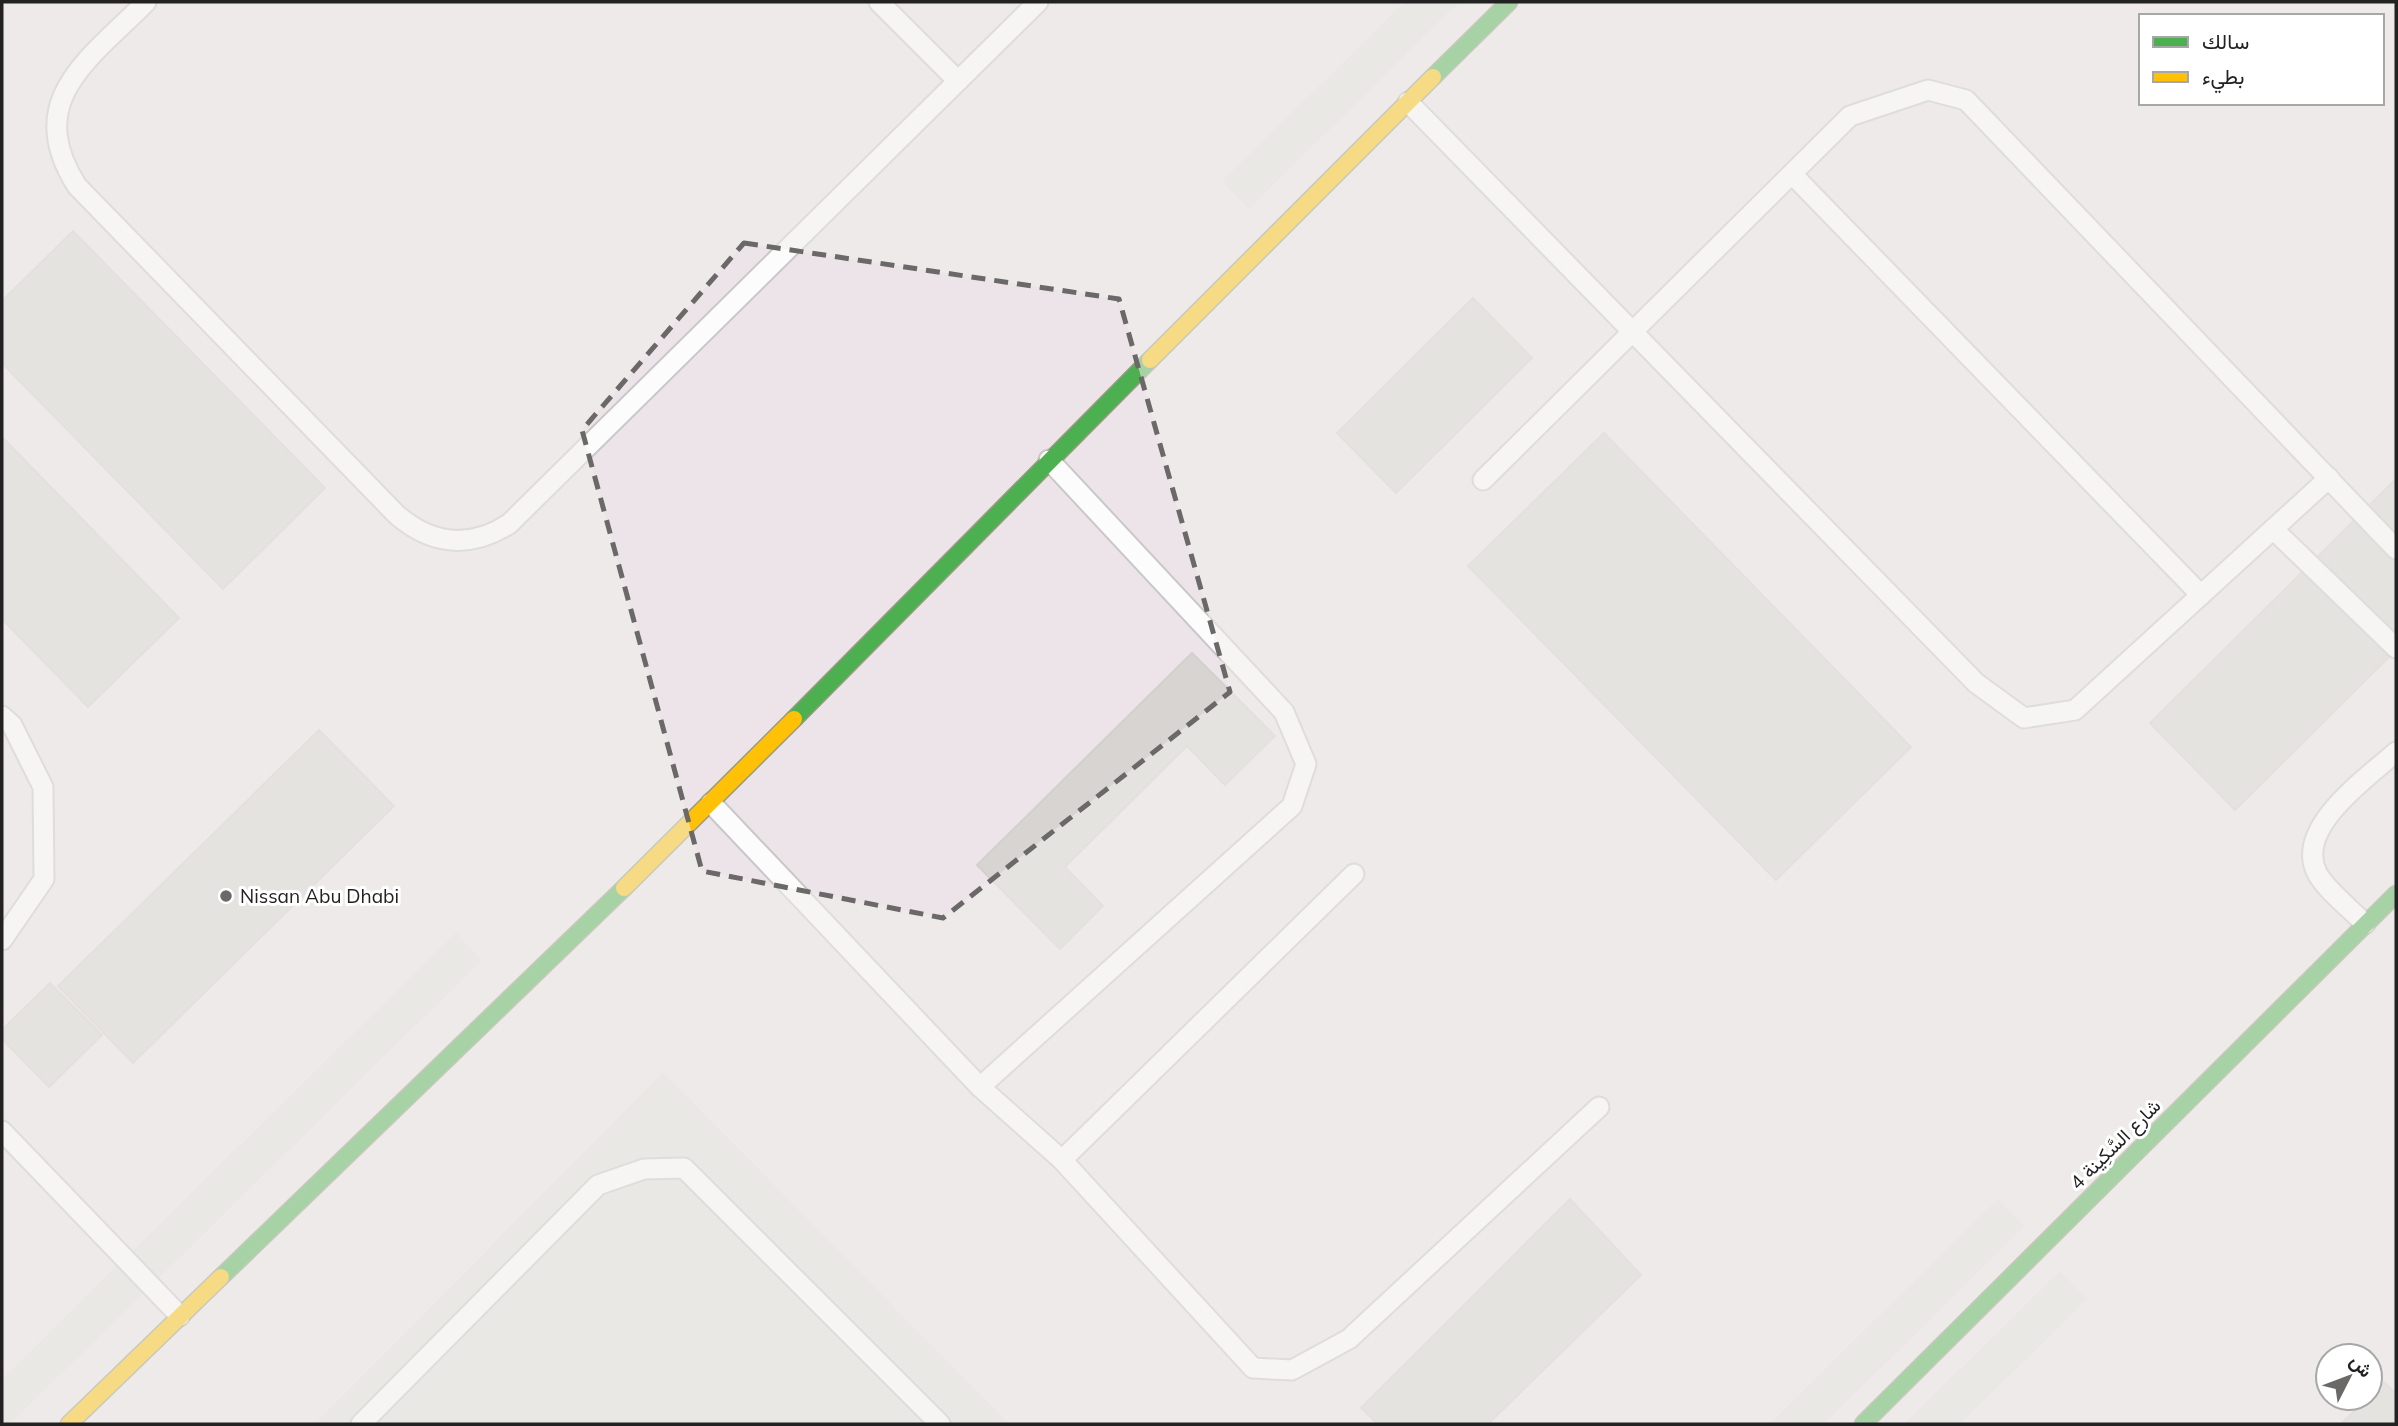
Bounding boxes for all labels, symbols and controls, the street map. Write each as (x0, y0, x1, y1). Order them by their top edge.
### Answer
legend (2139, 14, 2384, 105)
text: سالك (2202, 28, 2249, 54)
text: بطيء (2202, 63, 2245, 94)
place label: Nissan Abu Dhabi (240, 884, 399, 908)
marker: Nissan Abu Dhabi (218, 888, 234, 904)
street label: شارع السَّكِينة 4 (2065, 1094, 2166, 1195)
north arrow (2314, 1342, 2384, 1412)
text: ش (2345, 1349, 2378, 1382)

